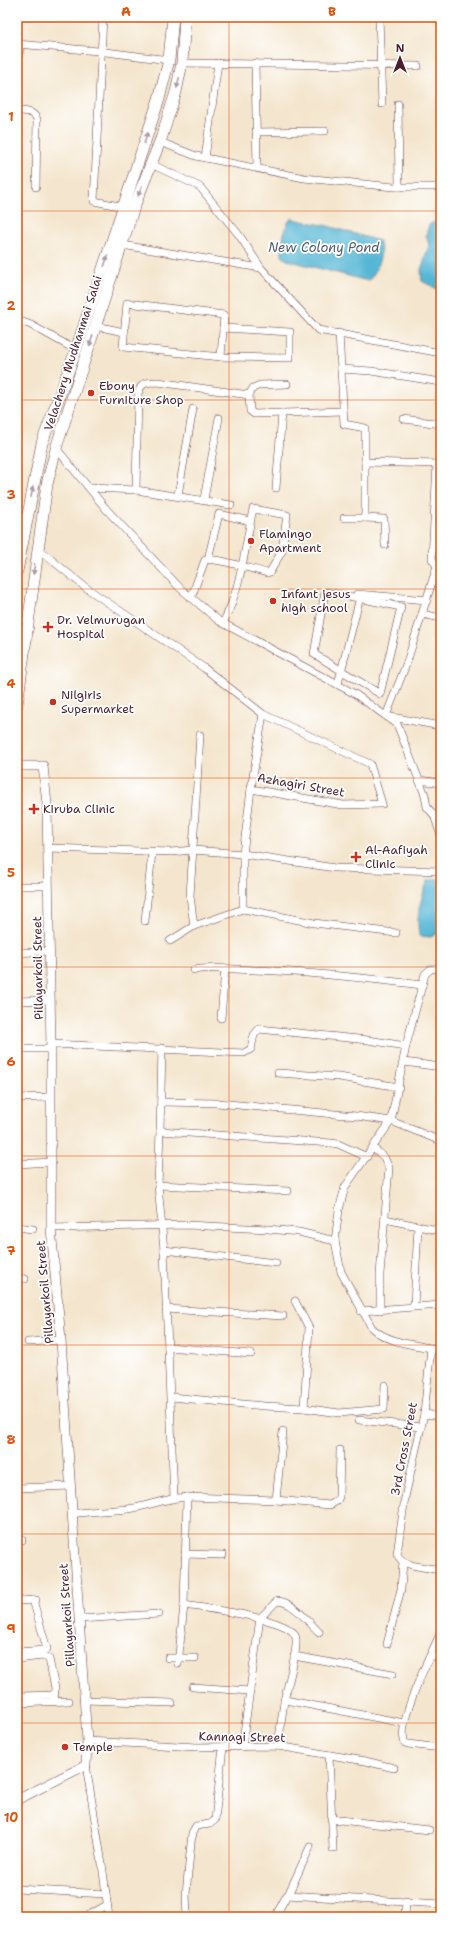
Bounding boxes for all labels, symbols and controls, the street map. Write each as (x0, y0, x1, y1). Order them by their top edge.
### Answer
text: A (121, 3, 131, 20)
text: B (328, 3, 336, 20)
north arrow (380, 38, 420, 78)
text: N (396, 41, 405, 56)
one-way arrow (174, 77, 180, 90)
text: 1 (8, 108, 14, 125)
one-way arrow (143, 131, 149, 143)
one-way arrow (137, 186, 143, 198)
water label: New Colony Pond (268, 239, 380, 256)
one-way arrow (103, 255, 109, 267)
street label: Velachery Mudhanmai Salai (40, 273, 106, 433)
text: 2 (6, 297, 16, 314)
one-way arrow (88, 336, 94, 348)
place label: Ebony Furniture Shop (99, 378, 184, 408)
marker: Ebony Furniture Shop (86, 388, 96, 398)
one-way arrow (30, 485, 36, 498)
text: 3 (6, 486, 16, 503)
place label: Flamingo Apartment (259, 526, 322, 556)
marker: Flamingo Apartment (246, 536, 256, 546)
one-way arrow (31, 563, 37, 575)
place label: Infant jesus high school (281, 586, 351, 616)
marker: Infant jesus high school (268, 596, 278, 606)
place label: Dr. Velmurugan Hospital (57, 612, 145, 642)
marker: Dr. Velmurugan Hospital (42, 621, 54, 633)
text: 4 (6, 675, 16, 692)
place label: Nilgiris Supermarket (61, 687, 134, 717)
marker: Nilgiris Supermarket (48, 697, 58, 707)
street label: Azhagiri Street (256, 769, 346, 801)
place label: Kiruba Clinic (43, 801, 115, 817)
marker: Kiruba Clinic (28, 803, 40, 815)
place label: Al-Aafiyah Clinic (365, 842, 428, 872)
marker: Al-Aafiyah Clinic (350, 851, 362, 863)
text: 5 (7, 864, 15, 881)
street label: Pillayarkoil Street (29, 916, 47, 1020)
text: 6 (6, 1053, 16, 1070)
street label: Pillayarkoil Street (33, 1240, 57, 1344)
text: 7 (6, 1242, 16, 1259)
street label: 3rd Cross Street (387, 1401, 421, 1497)
text: 8 (6, 1431, 16, 1448)
street label: Pillayarkoil Street (55, 1563, 79, 1667)
text: 9 (6, 1620, 16, 1637)
street label: Kannagi Street (198, 1728, 286, 1746)
place label: Temple (73, 1739, 113, 1755)
marker: Temple (60, 1742, 70, 1752)
text: 10 (4, 1809, 18, 1826)

